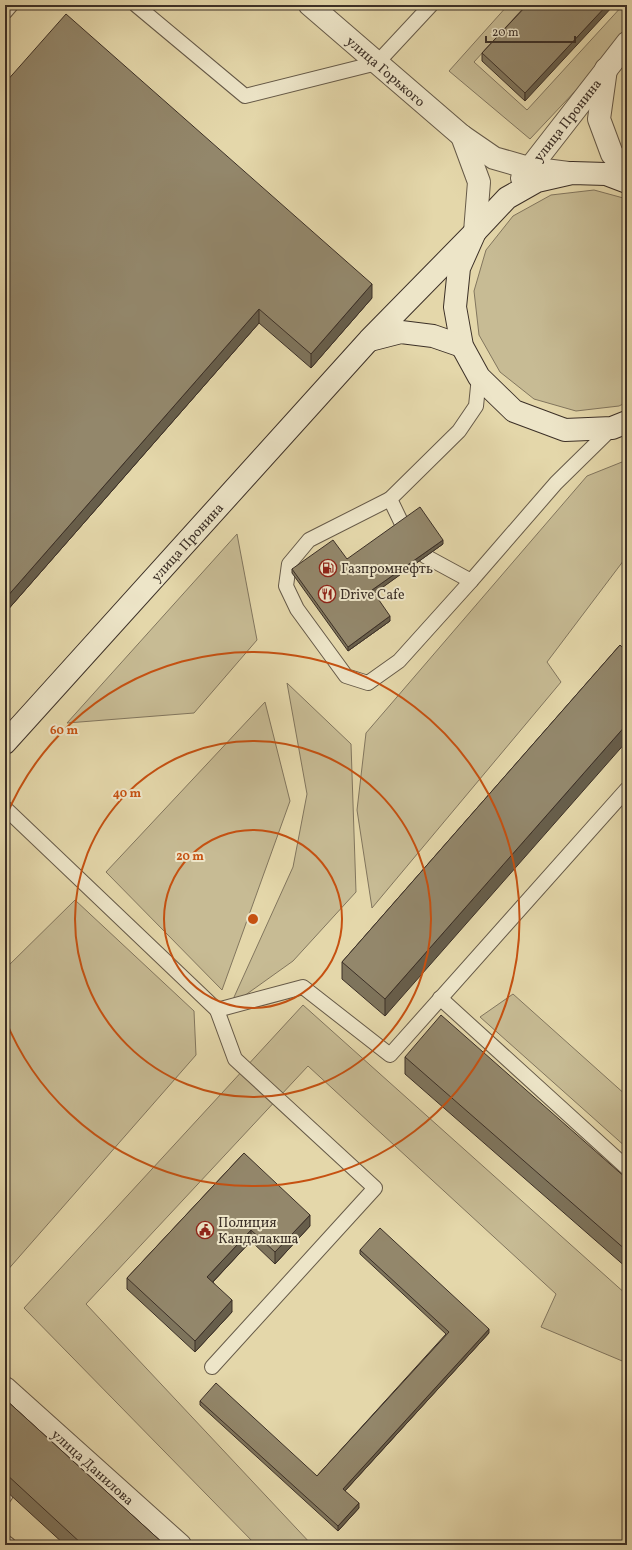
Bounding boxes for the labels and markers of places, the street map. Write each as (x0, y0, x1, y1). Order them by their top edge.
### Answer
fuel station icon: Газпромнефть (318, 558, 338, 578)
place label: Газпромнефть (341, 560, 433, 579)
restaurant icon: Drive Cafe (317, 584, 337, 604)
place label: Drive Cafe (340, 586, 405, 605)
centre of rings (246, 912, 260, 926)
place label: Полиция Кандалакша (218, 1214, 299, 1249)
public building icon: Полиция Кандалакша (195, 1220, 215, 1240)

